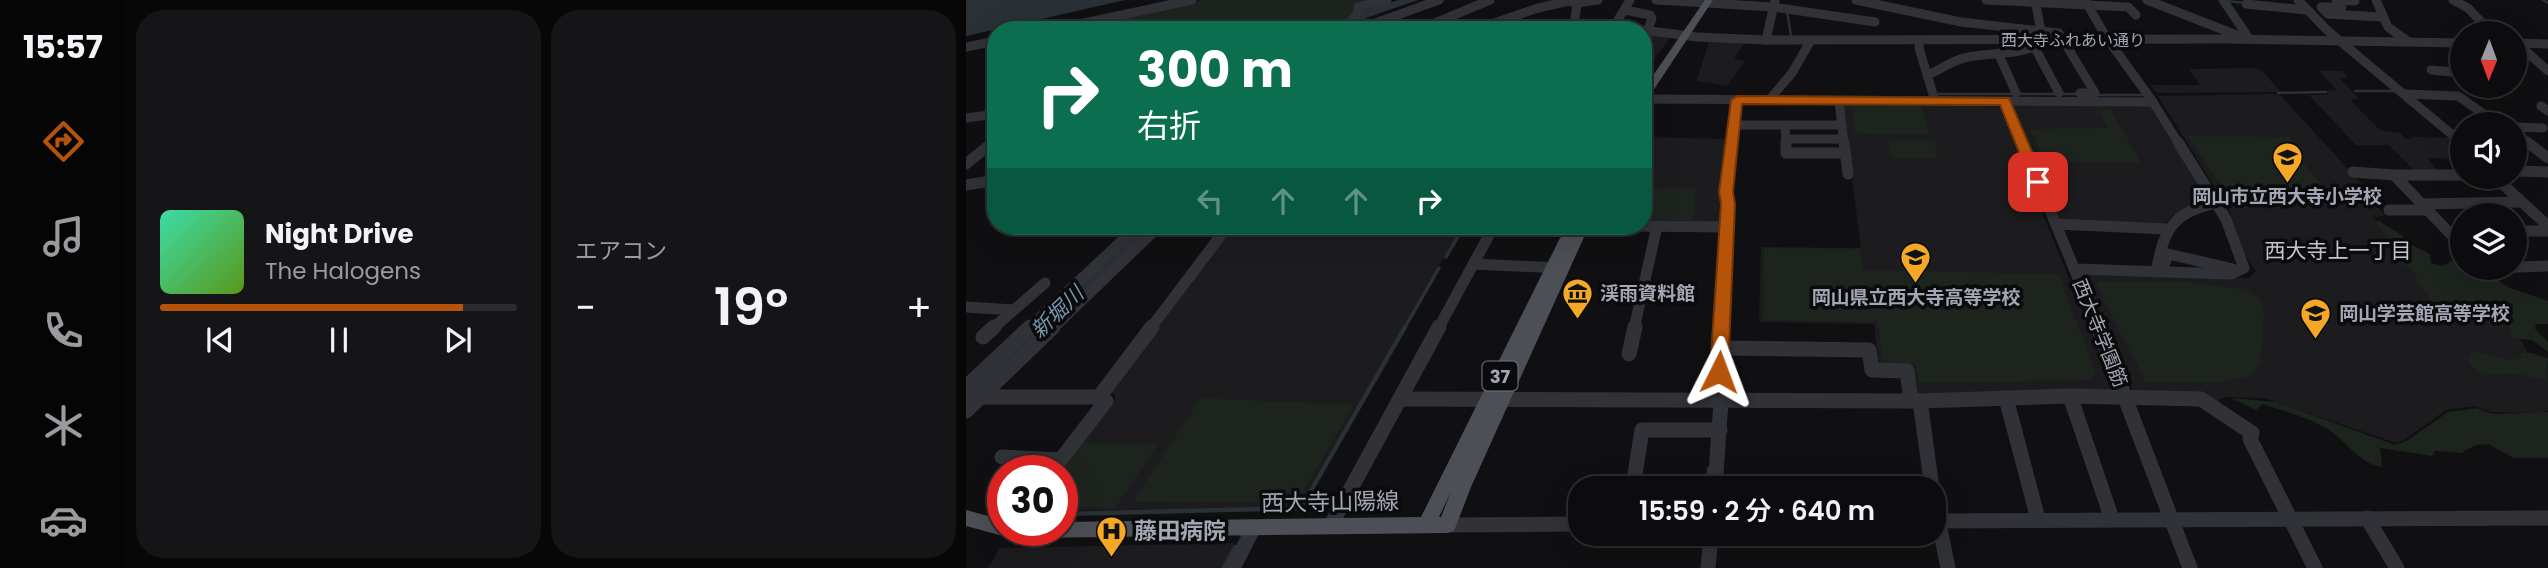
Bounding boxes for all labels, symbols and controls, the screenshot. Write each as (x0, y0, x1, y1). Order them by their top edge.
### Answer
north arrow (2450, 21, 2527, 98)
map controls (2450, 21, 2527, 280)
text: 15:57 (23, 24, 103, 69)
street label: 西大寺ふれあい通り (2001, 29, 2145, 52)
text: 300 m (1137, 36, 1293, 104)
icon: right (1022, 49, 1113, 140)
text: 右折 (1137, 103, 1201, 148)
button: sound (2450, 112, 2527, 189)
icon: directions (39, 117, 88, 166)
school or university icon: 岡山市立西大寺小学校 (2270, 140, 2304, 184)
pin (2008, 152, 2068, 212)
icon: arrive (2019, 163, 2057, 201)
icon: left (1191, 182, 1229, 220)
icon: ahead (1264, 182, 1302, 220)
icon: ahead (1337, 182, 1375, 220)
icon: right (1410, 182, 1448, 220)
place label: 岡山市立西大寺小学校 (2192, 183, 2382, 210)
button: layers (2450, 203, 2527, 280)
icon: music (39, 212, 88, 261)
text: Night Drive (265, 216, 413, 252)
text: エアコン (575, 235, 667, 267)
district label: 西大寺上一丁目 (2265, 236, 2412, 265)
school or university icon: 岡山県立西大寺高等学校 (1899, 241, 1933, 285)
text: The Halogens (265, 255, 421, 287)
text: 19° (714, 270, 788, 343)
street label: 西大寺学園筋 (2066, 275, 2134, 391)
museum icon: 渓雨資料館 (1560, 276, 1594, 320)
water label: 新堀川 (1024, 278, 1091, 344)
place label: 渓雨資料館 (1600, 280, 1695, 307)
text: − (575, 281, 596, 334)
text: + (906, 281, 932, 334)
place label: 岡山県立西大寺高等学校 (1811, 284, 2021, 311)
school or university icon: 岡山学芸館高等学校 (2299, 296, 2333, 340)
place label: 岡山学芸館高等学校 (2339, 300, 2510, 327)
icon: phone (39, 306, 88, 355)
icon: previous (201, 321, 239, 359)
icon: pause (320, 321, 358, 359)
icon: next (439, 321, 477, 359)
position arrow (1682, 335, 1756, 409)
road number: 37 (1482, 362, 1518, 390)
icon: climate (39, 401, 88, 450)
speed limit sign: 30 (987, 455, 1078, 546)
street label: 西大寺山陽線 (1261, 485, 1399, 519)
text: 15:59 · 2 分 · 640 m (1639, 493, 1875, 529)
icon: car (39, 496, 88, 545)
hospital icon: 藤田病院 (1094, 514, 1128, 558)
place label: 藤田病院 (1134, 515, 1226, 547)

